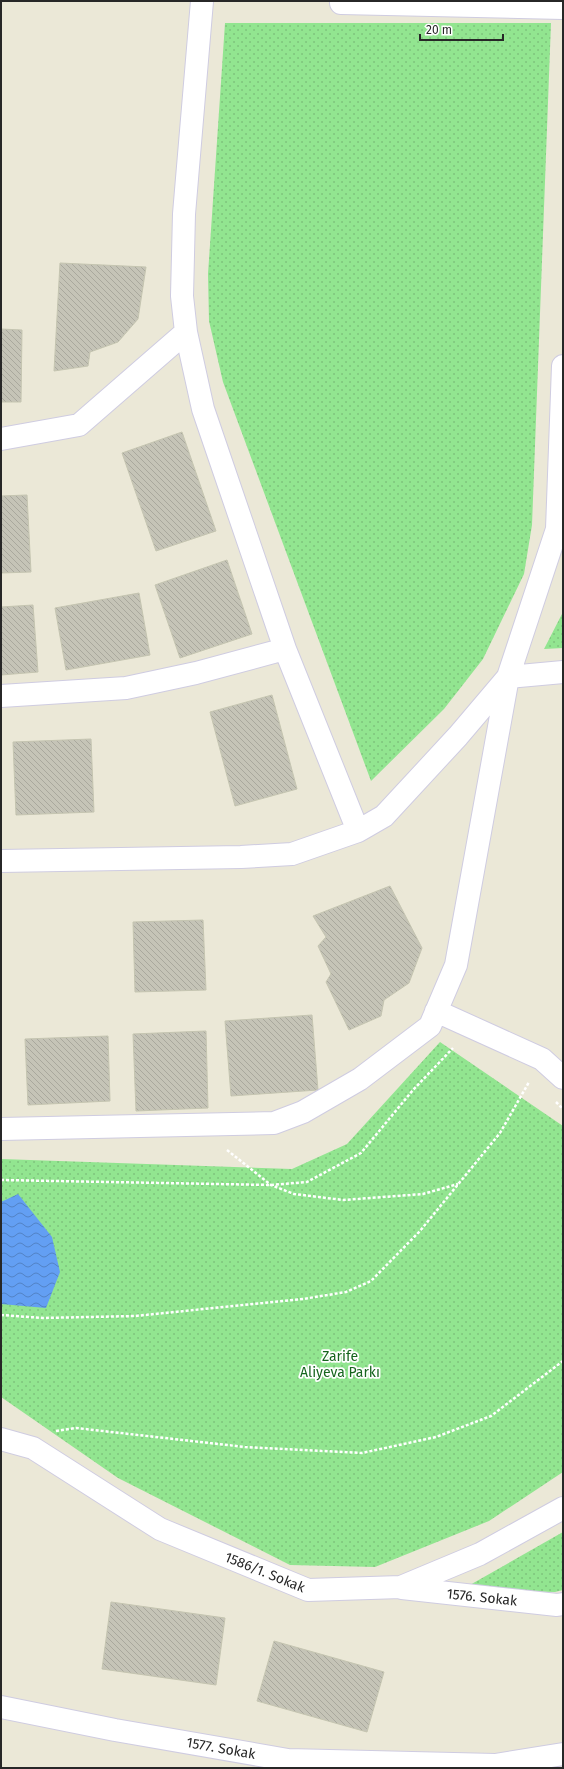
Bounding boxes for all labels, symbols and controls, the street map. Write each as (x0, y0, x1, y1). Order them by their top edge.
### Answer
scale bar (420, 16, 503, 42)
text: 20 m (426, 23, 452, 37)
park label: Zarife Aliyeva Parkı (300, 1348, 380, 1381)
street label: 1586/1. Sokak (222, 1549, 308, 1597)
street label: 1576. Sokak (446, 1585, 519, 1610)
street label: 1577. Sokak (185, 1734, 258, 1763)

